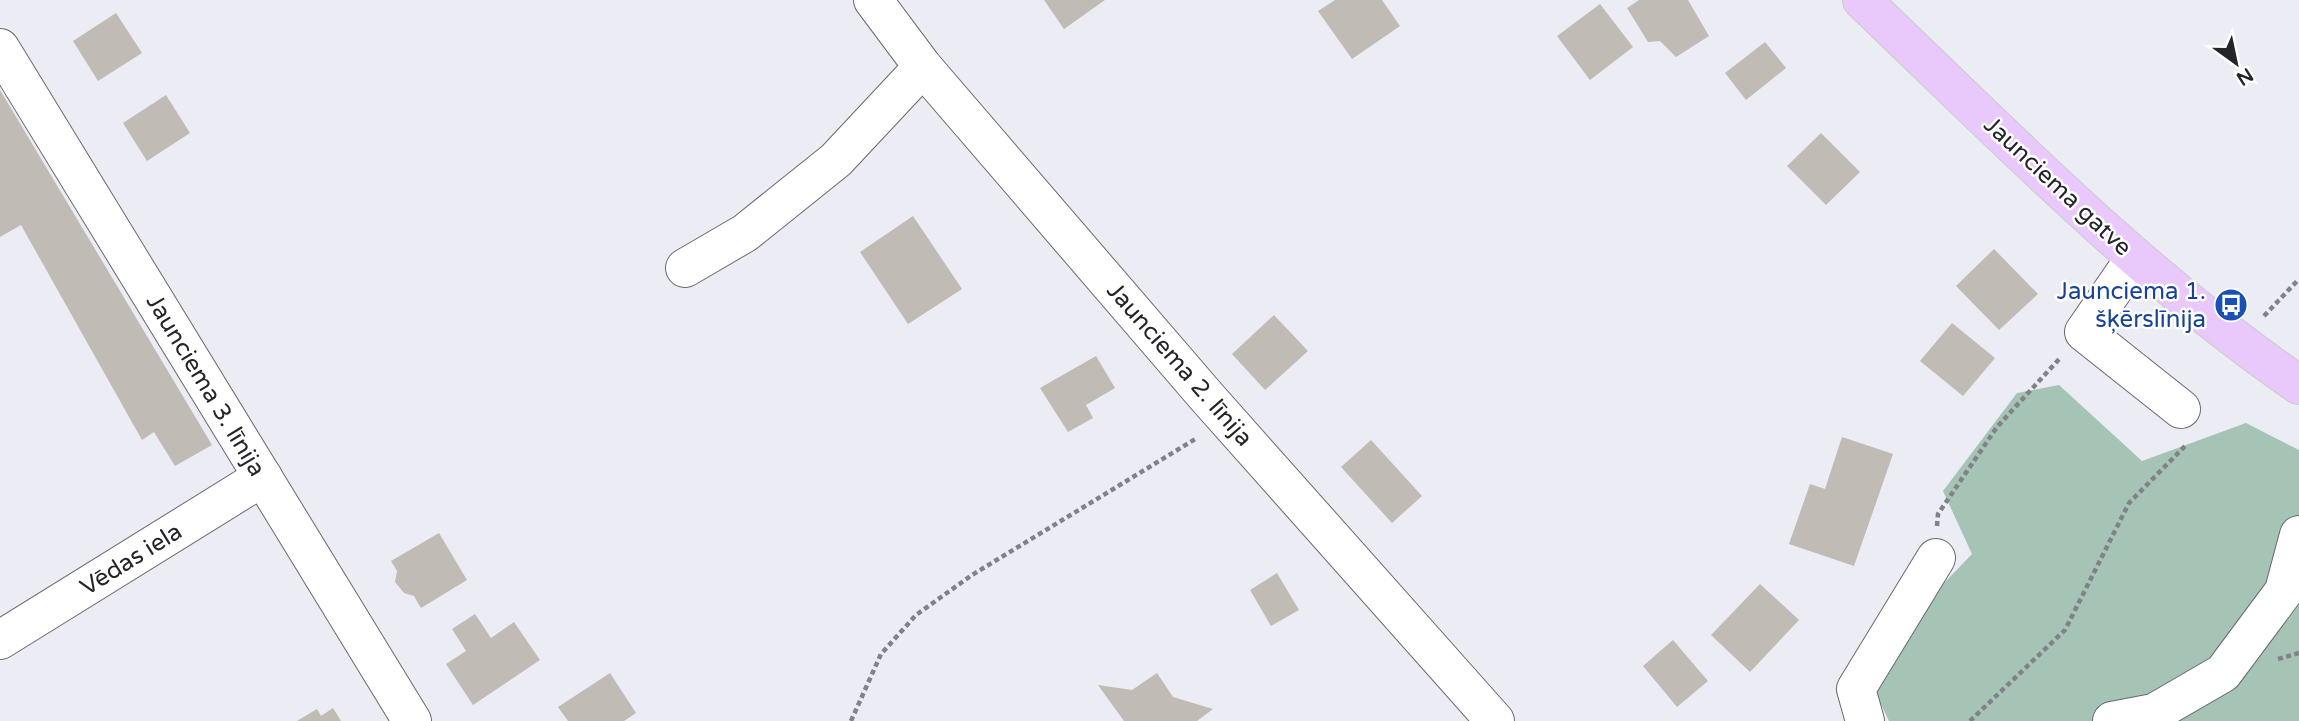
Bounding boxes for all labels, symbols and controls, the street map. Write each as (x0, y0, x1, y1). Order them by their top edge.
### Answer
north arrow (2201, 28, 2271, 98)
text: N (2232, 63, 2257, 90)
street label: Jaunciema gatve (1978, 110, 2138, 262)
street label: Jaunciema 2. līnija (1101, 276, 1259, 452)
place label: Jaunciema 1. šķērslīnija (2057, 277, 2206, 334)
bus stop icon: Jaunciema 1. šķērslīnija (2212, 286, 2250, 324)
street label: Jaunciema 3. līnija (140, 289, 271, 482)
street label: Vēdas iela (75, 517, 187, 602)

